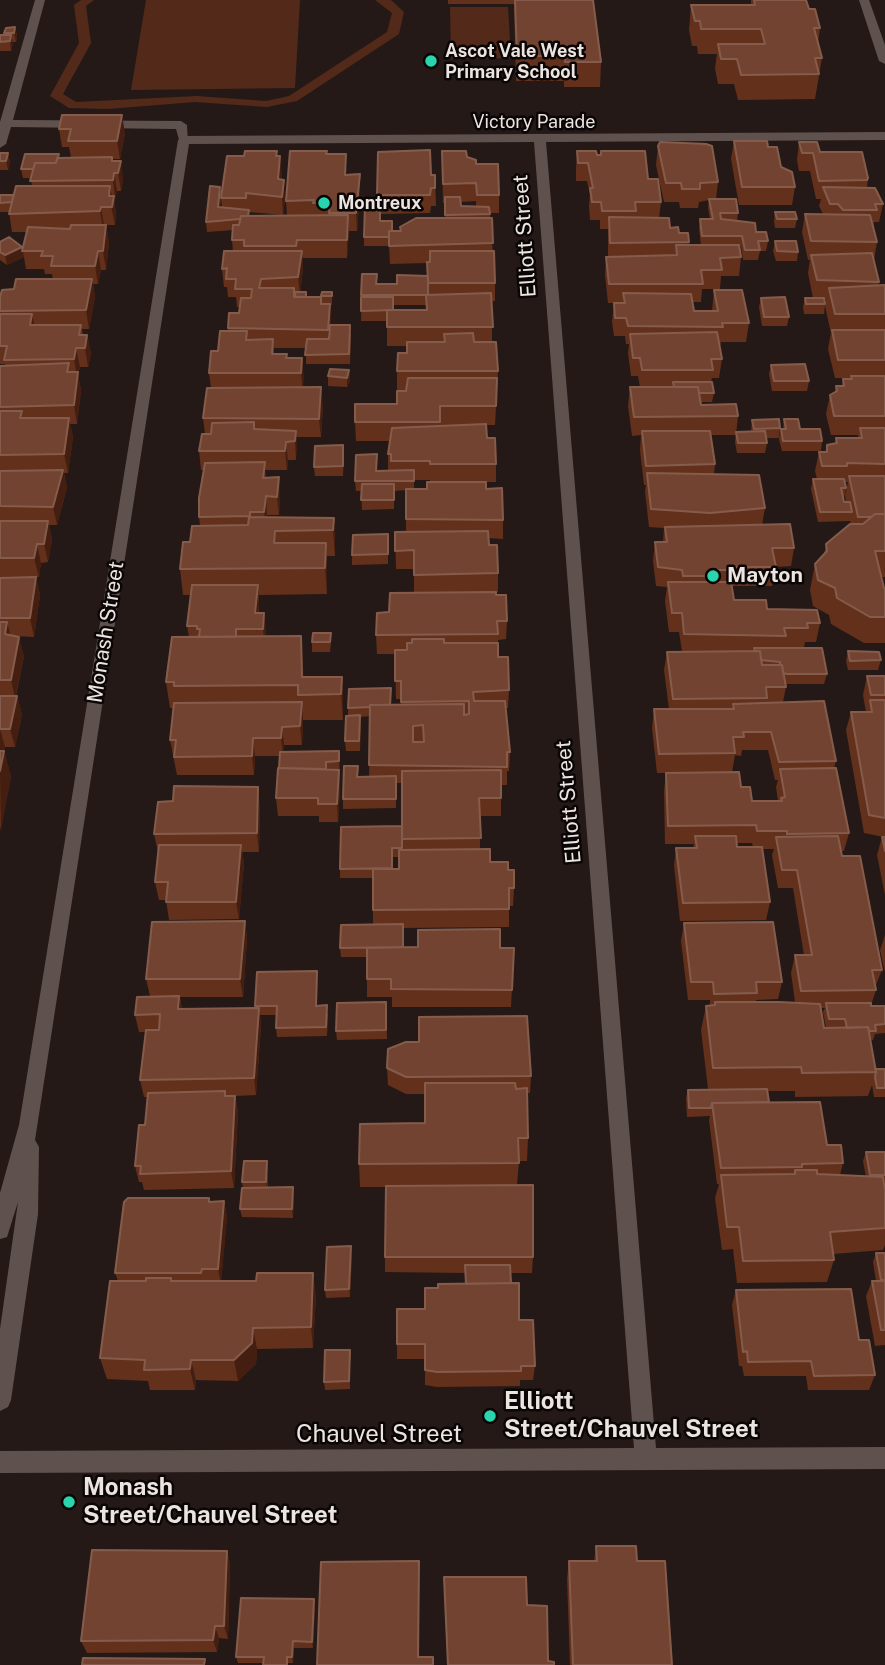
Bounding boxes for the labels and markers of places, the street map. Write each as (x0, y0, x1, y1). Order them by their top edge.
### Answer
place label: Ascot Vale West Primary School (445, 40, 584, 82)
marker: Ascot Vale West Primary School (423, 53, 439, 69)
place label: Montreux (338, 192, 421, 214)
marker: Montreux (316, 195, 332, 211)
place label: Mayton (727, 563, 803, 589)
marker: Mayton (705, 568, 721, 584)
place label: Elliott Street/Chauvel Street (504, 1388, 758, 1444)
marker: Elliott Street/Chauvel Street (482, 1408, 498, 1424)
place label: Monash Street/Chauvel Street (83, 1474, 337, 1530)
marker: Monash Street/Chauvel Street (61, 1494, 77, 1510)

